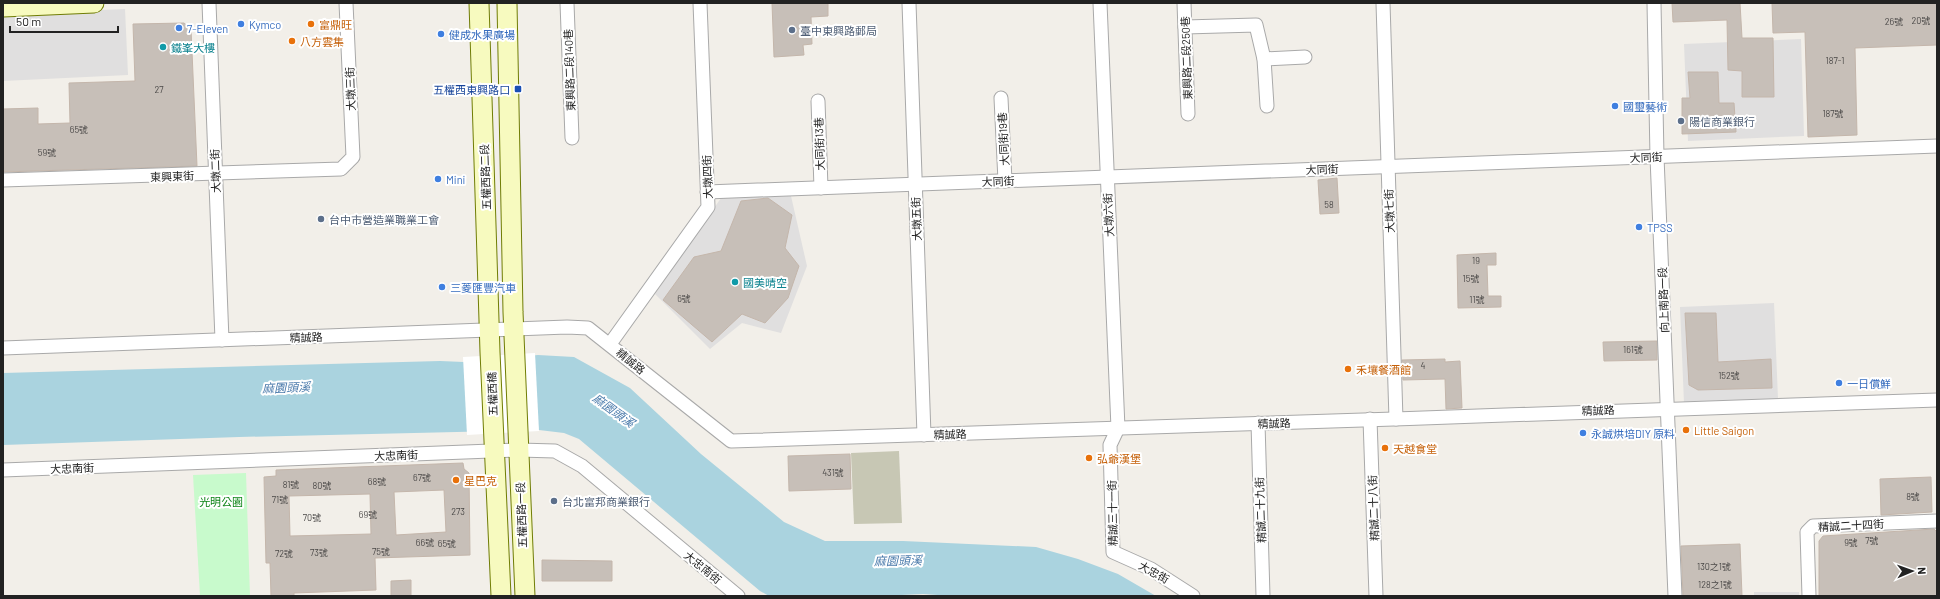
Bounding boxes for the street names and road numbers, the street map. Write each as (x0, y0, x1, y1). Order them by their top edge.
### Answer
street label: 東興路二段250巷 (1178, 16, 1194, 100)
street label: 東興路二段140巷 (561, 29, 577, 111)
street label: 大墩三街 (343, 67, 357, 111)
street label: 大同街19巷 (995, 112, 1011, 166)
street label: 大同街13巷 (812, 117, 826, 171)
street label: 五權西路二段 (477, 144, 493, 210)
street label: 大墩二街 (208, 149, 222, 193)
street label: 大同街 (1629, 150, 1663, 164)
street label: 大墩四街 (700, 155, 714, 199)
street label: 大同街 (1305, 162, 1339, 176)
street label: 東興東街 (150, 169, 194, 183)
street label: 大同街 (981, 174, 1015, 188)
street label: 大墩七街 (1382, 189, 1396, 233)
street label: 大墩六街 (1100, 193, 1116, 237)
street label: 大墩五街 (909, 197, 923, 241)
street label: 向上南路一段 (1655, 267, 1671, 333)
street label: 精誠路 (289, 330, 323, 344)
street label: 精誠路 (614, 346, 648, 376)
street label: 五權西橋 (485, 372, 499, 416)
street label: 精誠路 (1581, 403, 1615, 417)
street label: 精誠路 (1257, 416, 1291, 430)
street label: 精誠路 (933, 427, 967, 441)
street label: 大忠南街 (374, 448, 418, 462)
street label: 大忠南街 (50, 461, 94, 475)
street label: 精誠二十八街 (1365, 475, 1381, 541)
street label: 精誠二十九街 (1252, 477, 1268, 543)
street label: 精誠三十一街 (1105, 480, 1119, 546)
street label: 五權西路一段 (513, 482, 529, 548)
street label: 精誠二十四街 (1818, 517, 1884, 533)
street label: 大忠南街 (682, 548, 724, 586)
street label: 大忠街 (1136, 558, 1172, 586)

